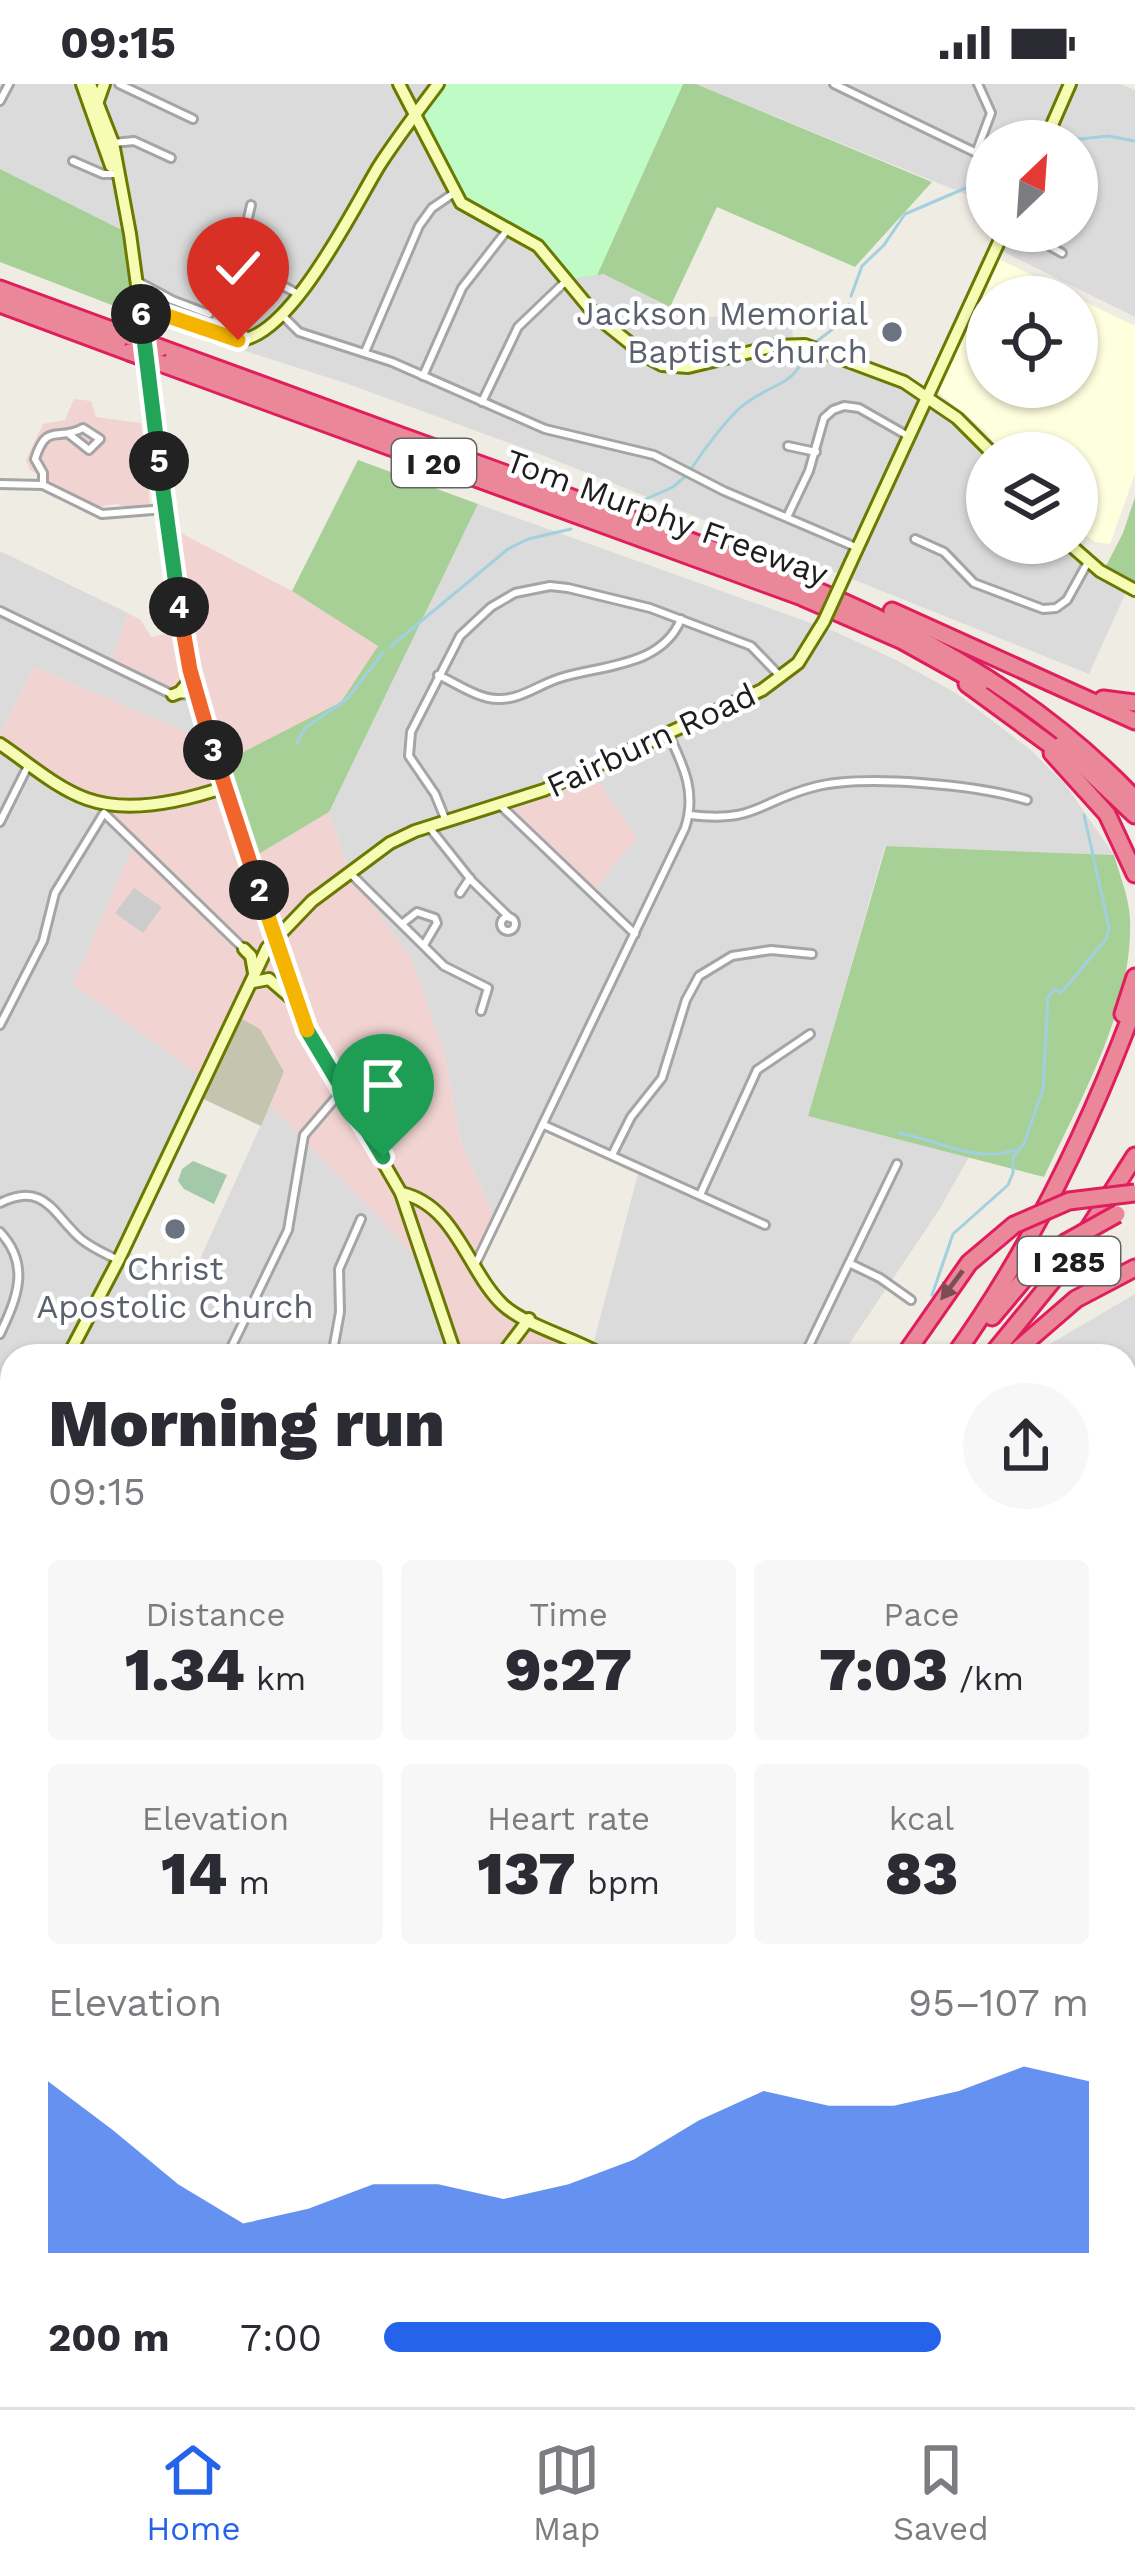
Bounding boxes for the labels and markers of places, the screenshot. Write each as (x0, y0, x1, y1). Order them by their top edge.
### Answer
pin (187, 217, 289, 340)
pin: 6 (111, 284, 171, 344)
place label: Jackson Memorial Baptist Church (576, 294, 868, 371)
marker: Jackson Memorial Baptist Church (879, 319, 905, 345)
pin: 5 (129, 431, 189, 491)
pin: 4 (149, 577, 209, 637)
pin: 3 (183, 720, 243, 780)
pin: 2 (229, 860, 289, 920)
pin (332, 1034, 434, 1157)
marker: Christ Apostolic Church (162, 1216, 188, 1242)
place label: Christ Apostolic Church (36, 1249, 314, 1326)

